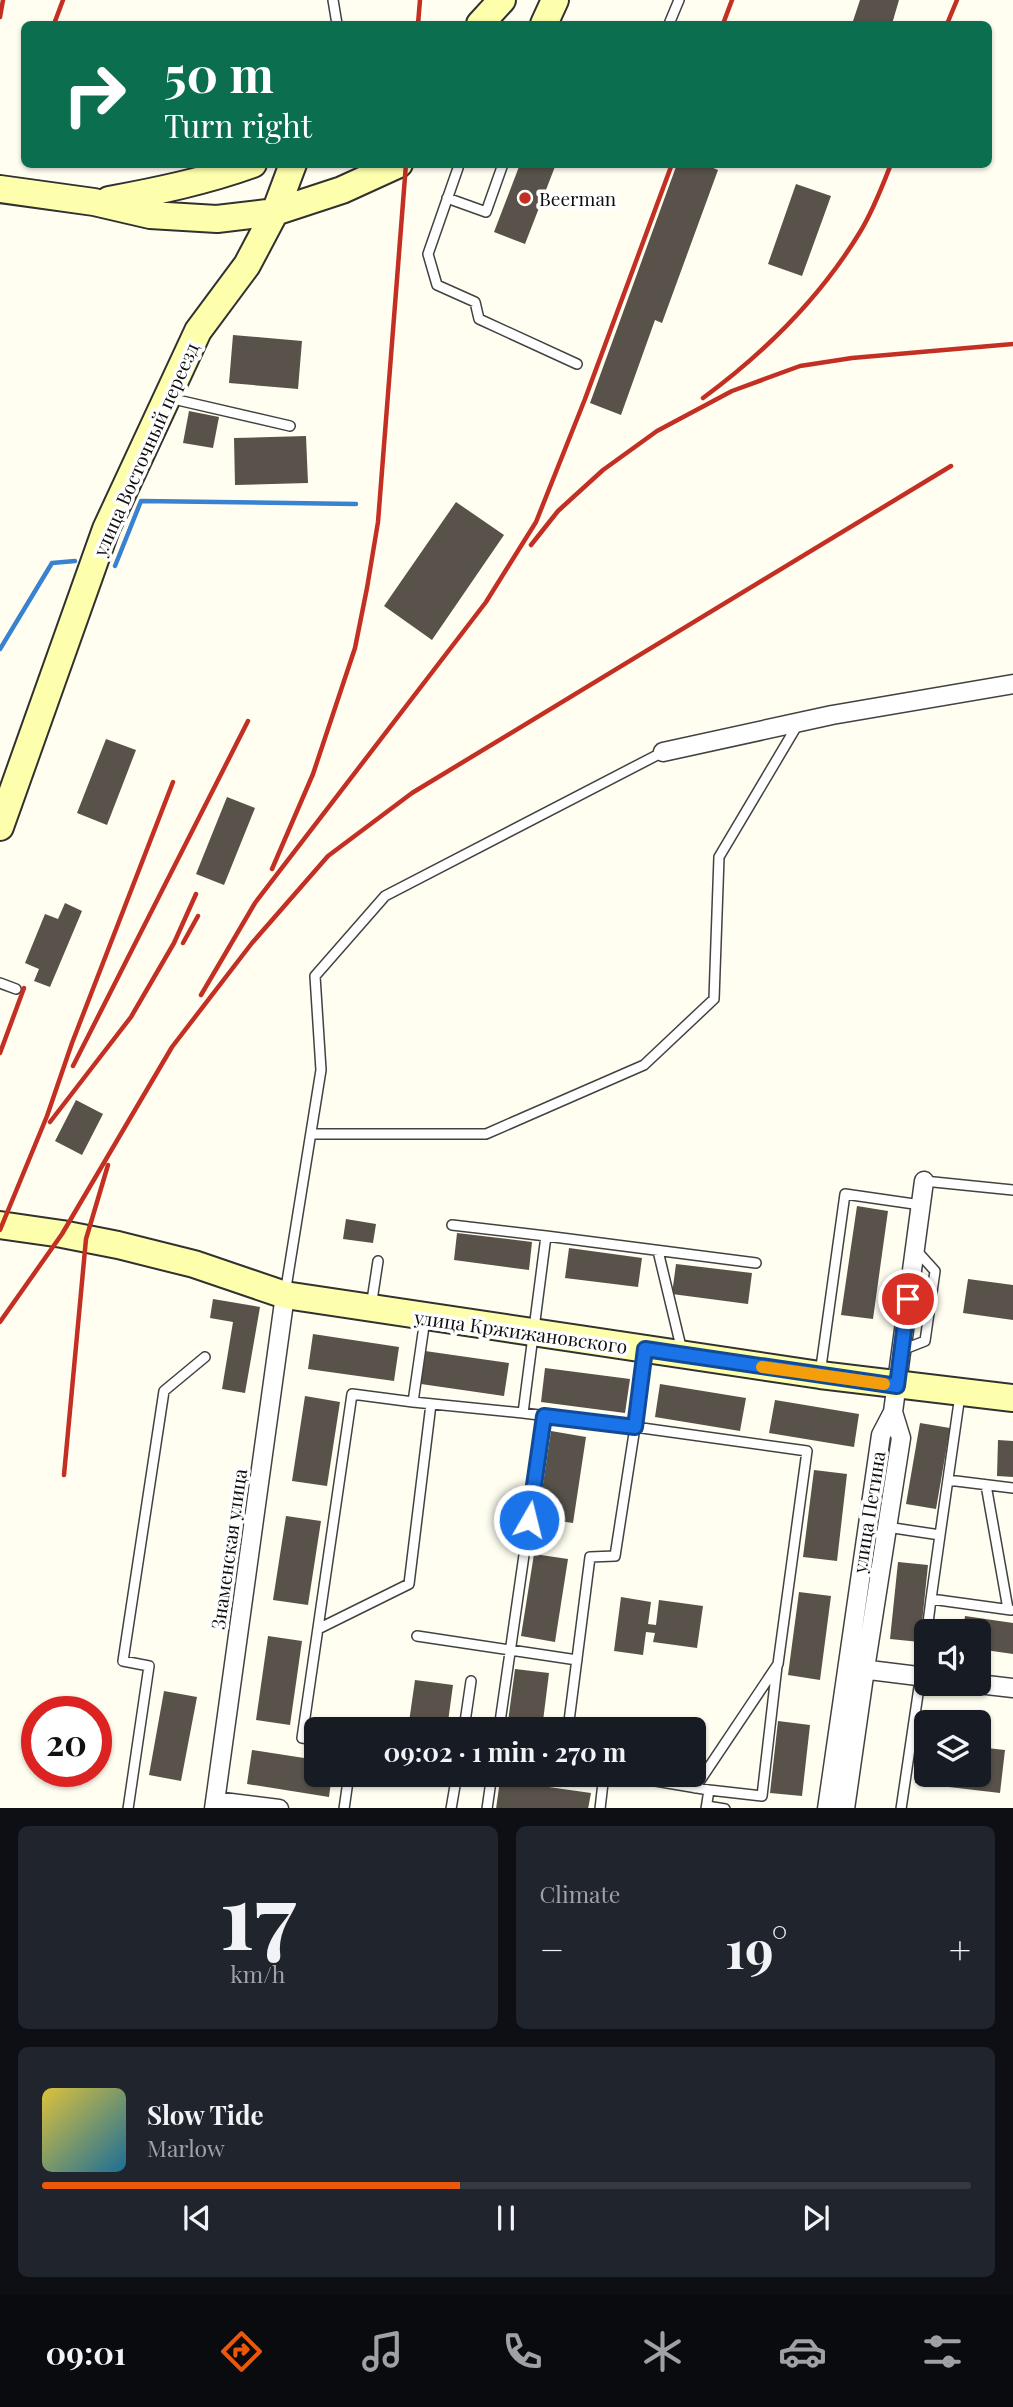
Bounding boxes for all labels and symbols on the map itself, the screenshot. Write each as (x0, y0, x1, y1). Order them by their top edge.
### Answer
place label: Beerman (539, 185, 617, 211)
marker: Beerman (517, 190, 533, 206)
street label: улица Восточный переезд (86, 338, 204, 561)
pin (878, 1269, 938, 1329)
street label: улица Кржижановского (412, 1303, 629, 1359)
street label: улица Петина (845, 1449, 891, 1576)
street label: Знаменская улица (204, 1466, 252, 1631)
position arrow (492, 1483, 566, 1557)
speed limit sign: 20 (21, 1696, 112, 1787)

